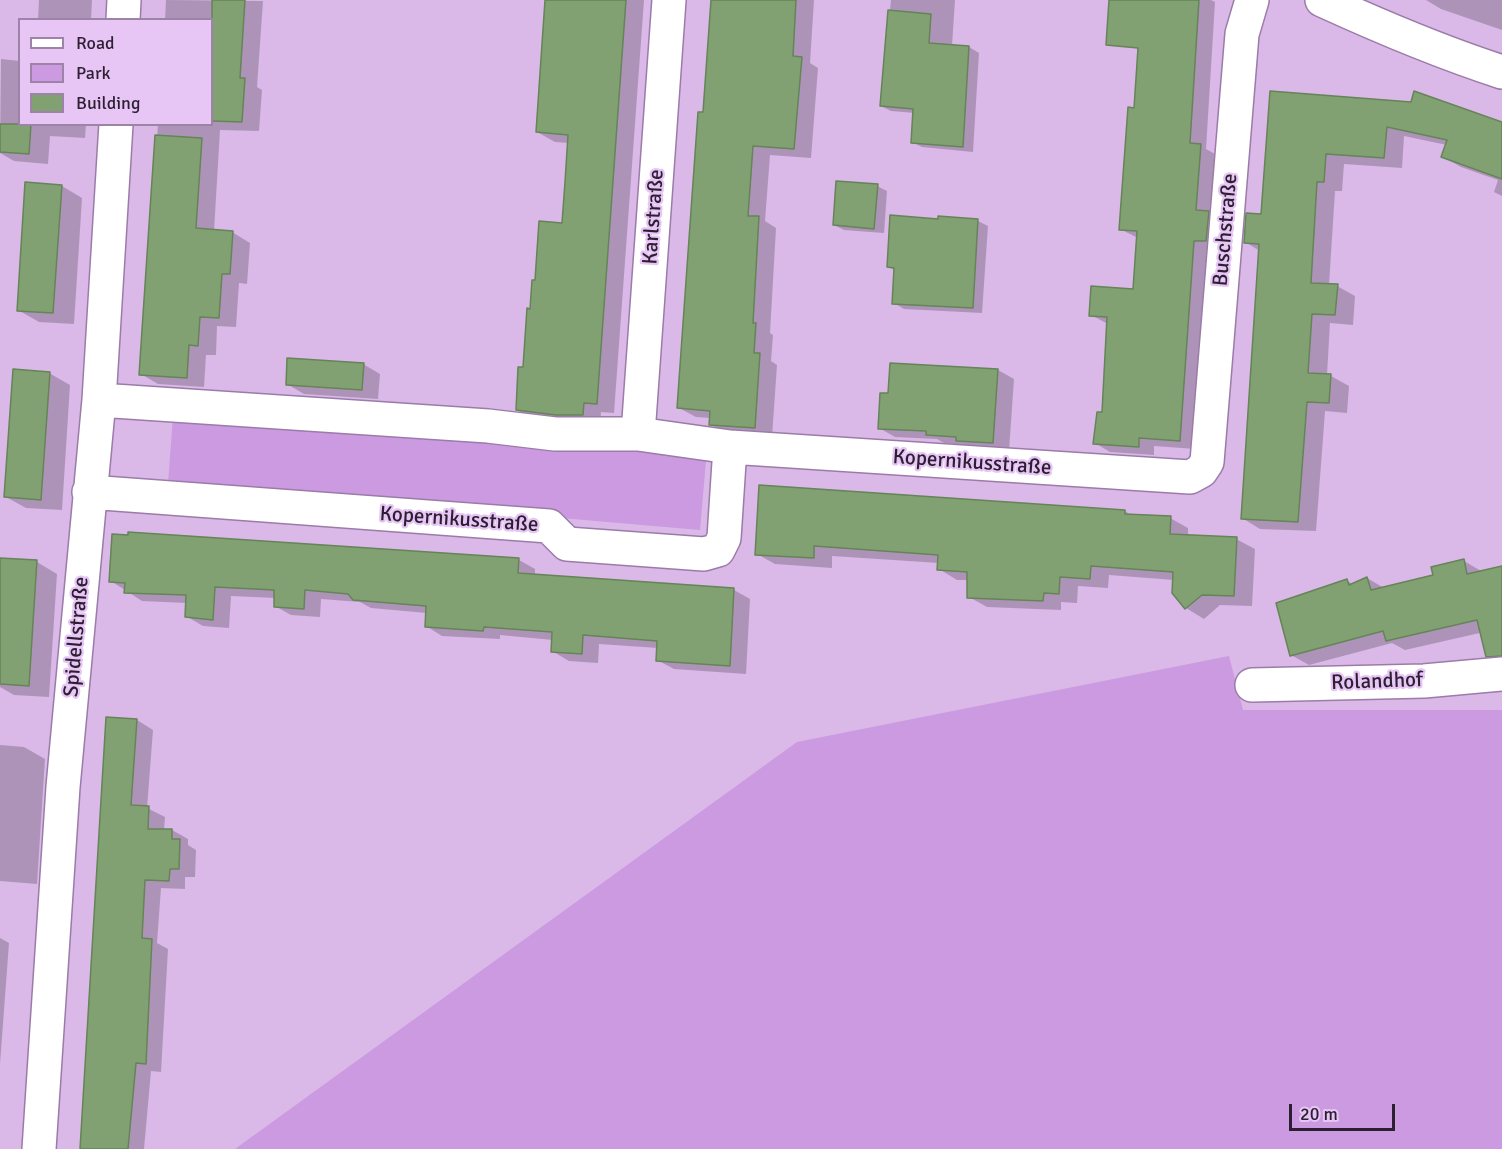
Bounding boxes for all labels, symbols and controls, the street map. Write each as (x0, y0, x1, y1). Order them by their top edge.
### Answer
legend (18, 18, 213, 126)
text: Road (76, 32, 115, 54)
text: Park (76, 62, 111, 84)
text: Building (76, 92, 140, 114)
street label: Karlstraße (638, 168, 670, 266)
street label: Buschstraße (1209, 173, 1243, 287)
street label: Kopernikusstraße (892, 445, 1052, 481)
street label: Kopernikusstraße (379, 502, 539, 538)
street label: Spidellstraße (59, 576, 95, 698)
street label: Rolandhof (1331, 668, 1423, 696)
scale bar (1292, 1092, 1398, 1130)
text: 20 m (1300, 1103, 1338, 1125)

